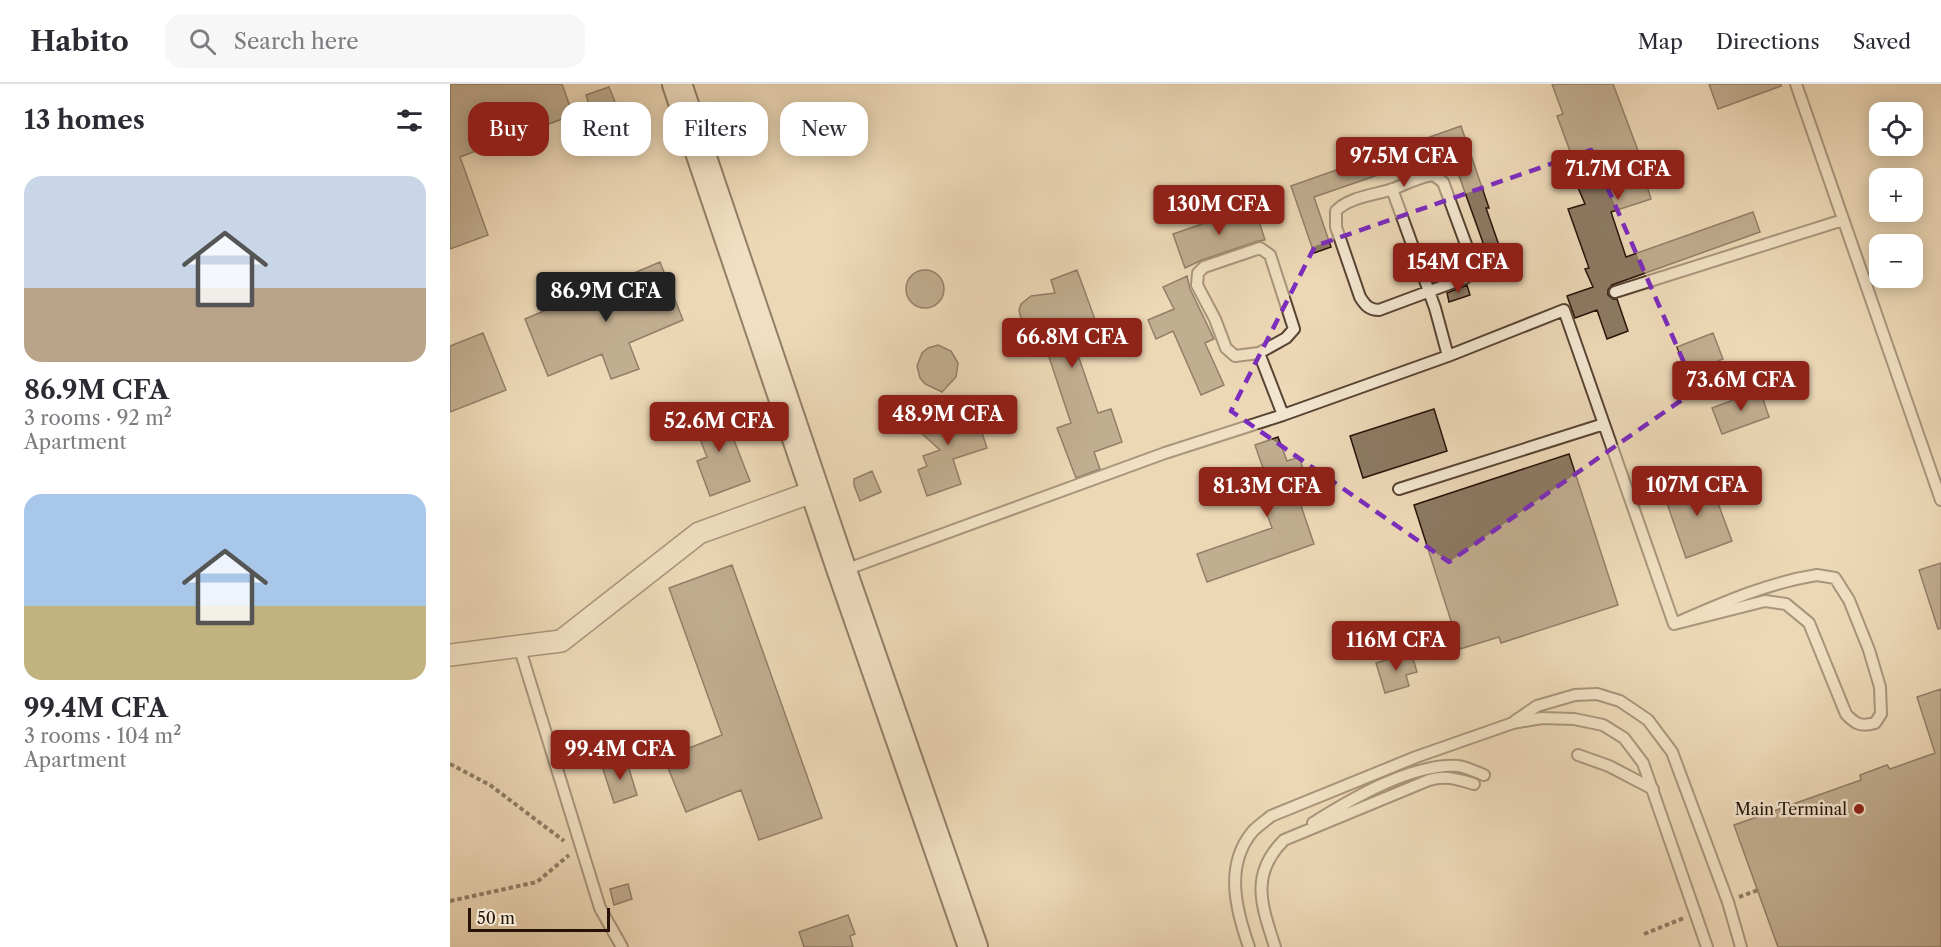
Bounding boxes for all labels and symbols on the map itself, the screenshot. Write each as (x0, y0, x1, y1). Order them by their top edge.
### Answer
pin: 97.5M CFA (1335, 137, 1473, 188)
pin: 71.7M CFA (1549, 150, 1687, 201)
pin: 130M CFA (1157, 185, 1281, 236)
pin: 154M CFA (1396, 243, 1520, 294)
pin: 86.9M CFA (537, 272, 675, 323)
pin: 66.8M CFA (1003, 318, 1141, 369)
pin: 73.6M CFA (1672, 361, 1810, 412)
pin: 48.9M CFA (879, 395, 1017, 446)
pin: 52.6M CFA (650, 402, 788, 453)
pin: 107M CFA (1635, 466, 1759, 517)
pin: 81.3M CFA (1198, 467, 1336, 518)
pin: 116M CFA (1334, 621, 1458, 672)
pin: 99.4M CFA (551, 730, 689, 781)
place label: Main Terminal (1735, 799, 1847, 819)
marker: Main Terminal (1852, 802, 1866, 816)
scale bar (468, 905, 610, 932)

